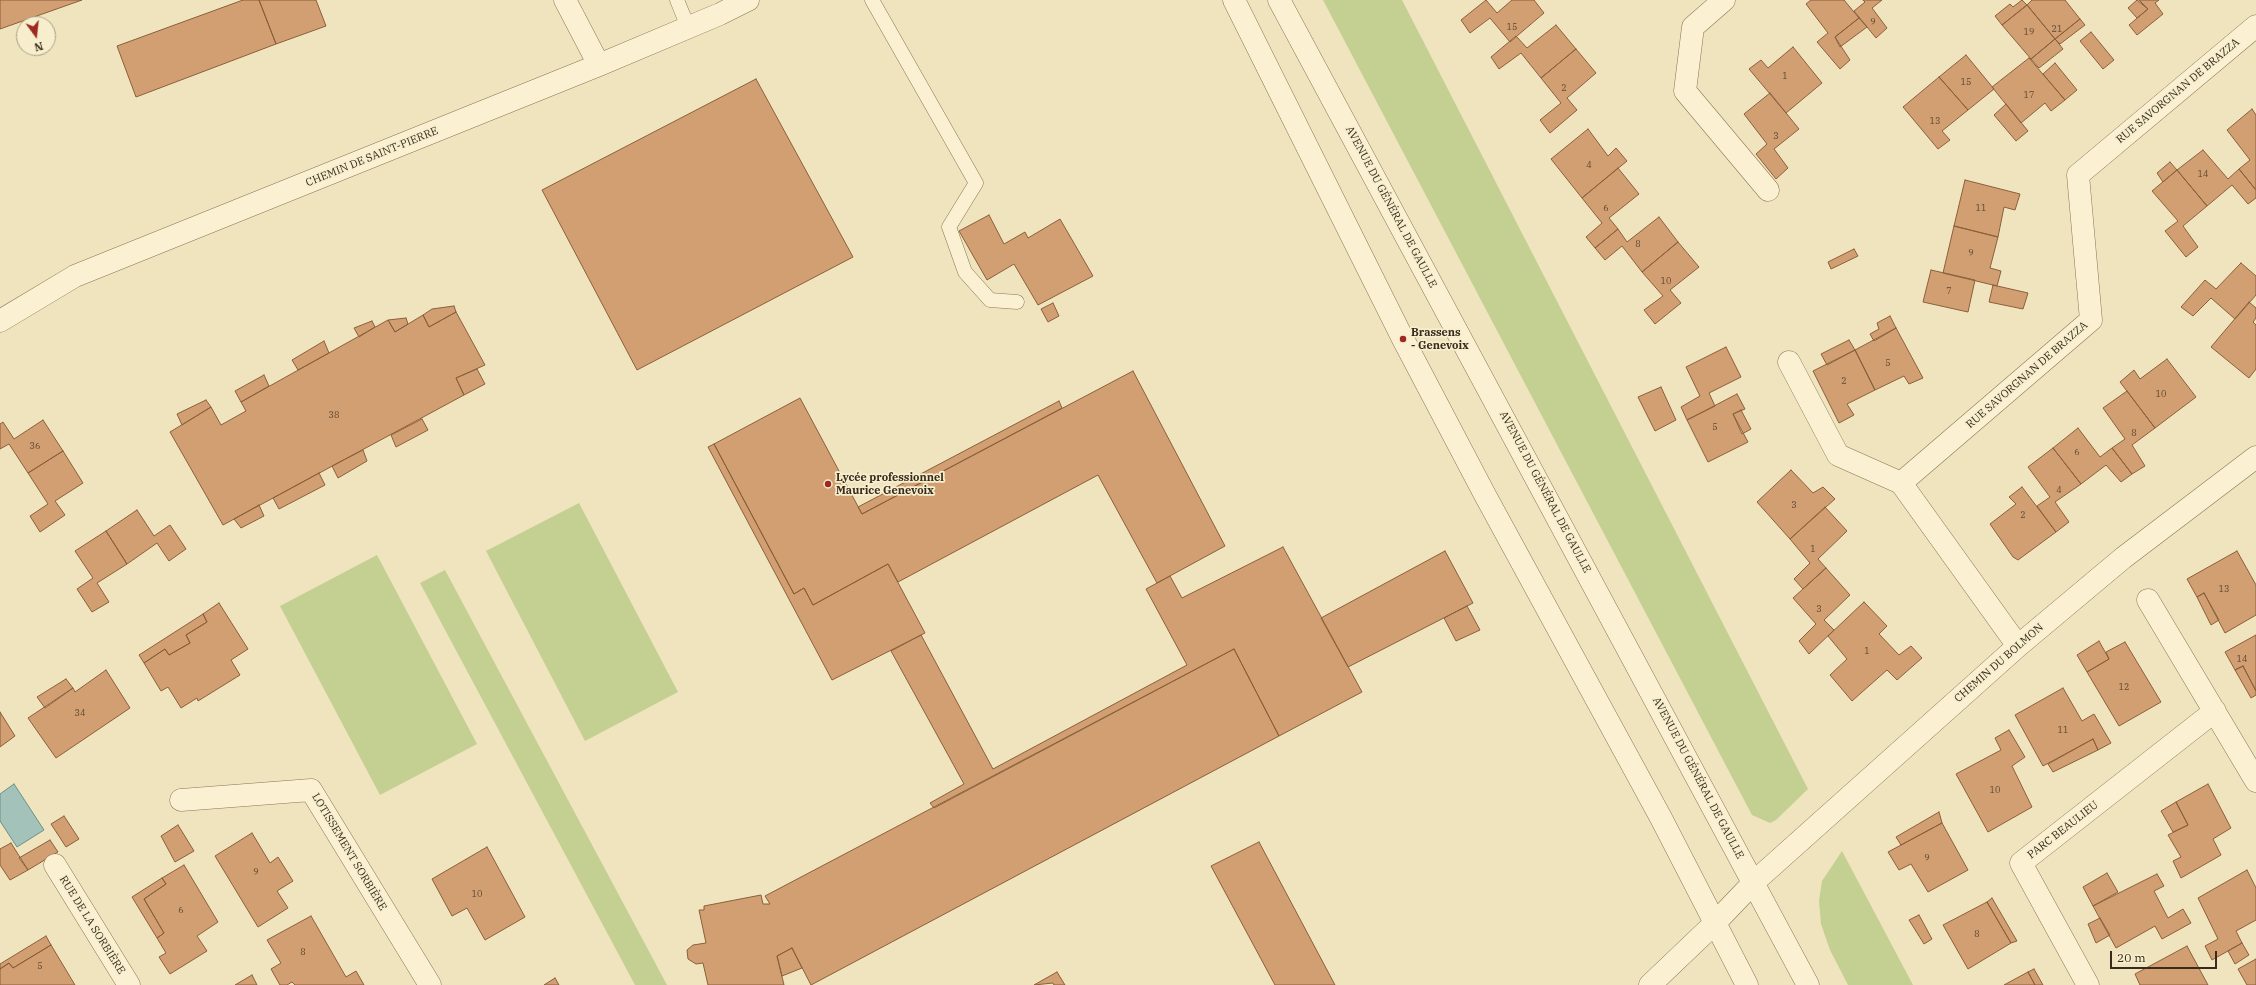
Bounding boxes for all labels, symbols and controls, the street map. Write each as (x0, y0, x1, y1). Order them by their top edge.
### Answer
north arrow (16, 16, 56, 56)
house number: 9 (1870, 17, 1876, 27)
house number: 15 (1507, 22, 1517, 32)
house number: 21 (2052, 24, 2062, 34)
house number: 19 (2024, 27, 2034, 37)
street label: RUE SAVORGNAN DE BRAZZA (2114, 36, 2242, 146)
text: N (33, 39, 45, 55)
house number: 1 (1782, 71, 1788, 81)
house number: 15 (1961, 77, 1971, 87)
house number: 2 (1561, 83, 1567, 93)
house number: 17 (2024, 90, 2034, 100)
house number: 13 (1930, 116, 1940, 126)
street label: CHEMIN DE SAINT-PIERRE (304, 124, 440, 190)
street label: AVENUE DU GÉNÉRAL DE GAULLE (1343, 124, 1439, 290)
house number: 3 (1773, 131, 1779, 141)
house number: 4 (1586, 160, 1592, 170)
house number: 14 (2198, 169, 2208, 179)
house number: 6 (1603, 203, 1609, 213)
house number: 11 (1976, 203, 1986, 213)
house number: 8 (1635, 239, 1641, 249)
house number: 9 (1968, 248, 1974, 258)
house number: 10 (1661, 276, 1671, 286)
house number: 7 (1946, 286, 1952, 296)
street label: RUE SAVORGNAN DE BRAZZA (1964, 319, 2090, 431)
place label: Brassens - Genevoix (1411, 326, 1469, 352)
marker: Brassens - Genevoix (1398, 334, 1408, 344)
house number: 5 (1885, 358, 1891, 368)
house number: 2 (1841, 376, 1847, 386)
house number: 10 (2156, 389, 2166, 399)
street label: AVENUE DU GÉNÉRAL DE GAULLE (1497, 409, 1593, 575)
house number: 38 (329, 410, 339, 420)
house number: 5 (1712, 422, 1718, 432)
house number: 8 (2131, 428, 2137, 438)
house number: 36 (30, 441, 40, 451)
house number: 6 (2074, 447, 2080, 457)
place label: Lycée professionnel Maurice Genevoix (836, 471, 944, 497)
marker: Lycée professionnel Maurice Genevoix (823, 479, 833, 489)
house number: 4 (2056, 485, 2062, 495)
house number: 3 (1791, 500, 1797, 510)
house number: 2 (2020, 510, 2026, 520)
house number: 1 (1810, 544, 1816, 554)
house number: 13 (2219, 584, 2229, 594)
house number: 3 (1816, 604, 1822, 614)
street label: CHEMIN DU BOLMON (1952, 621, 2046, 705)
house number: 1 (1864, 646, 1870, 656)
house number: 14 (2237, 654, 2247, 664)
house number: 12 (2119, 682, 2129, 692)
street label: AVENUE DU GÉNÉRAL DE GAULLE (1650, 695, 1746, 861)
house number: 34 (75, 708, 85, 718)
house number: 11 (2058, 725, 2068, 735)
house number: 10 (1990, 785, 2000, 795)
street label: LOTISSEMENT SORBIÈRE (309, 791, 389, 913)
street label: PARC BEAULIEU (2025, 798, 2101, 862)
house number: 9 (1924, 853, 1930, 863)
house number: 9 (253, 867, 259, 877)
street label: RUE DE LA SORBIÈRE (56, 873, 128, 977)
house number: 10 (472, 889, 482, 899)
house number: 6 (178, 905, 184, 915)
house number: 8 (1974, 929, 1980, 939)
scale bar (2112, 943, 2219, 969)
house number: 8 (300, 947, 306, 957)
text: 20 m (2117, 950, 2146, 965)
house number: 5 (37, 961, 43, 971)

